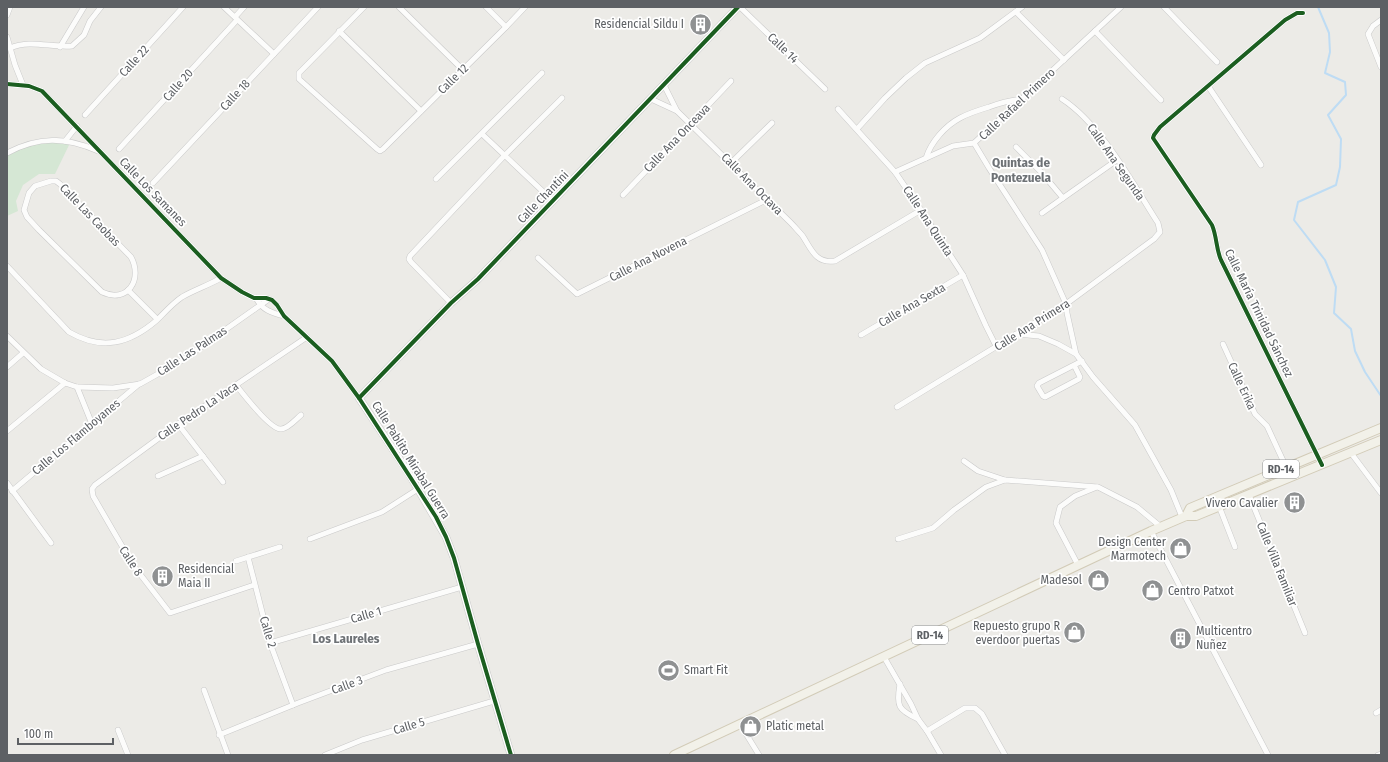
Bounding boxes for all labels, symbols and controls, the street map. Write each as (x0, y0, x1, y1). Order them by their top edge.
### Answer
building icon: Residencial Sildu I (687, 11, 713, 37)
place label: Residencial Sildu I (594, 17, 684, 31)
street label: Calle 14 (765, 30, 801, 66)
street label: Calle 22 (116, 42, 152, 80)
street label: Calle 12 (435, 61, 471, 97)
street label: Calle Rafael Primero (976, 65, 1058, 143)
street label: Calle 20 (160, 66, 196, 104)
street label: Calle 18 (217, 77, 253, 113)
street label: Calle Ana Onceava (641, 101, 713, 175)
street label: Calle Ana Segunda (1084, 121, 1148, 203)
street label: Calle Ana Octava (718, 150, 786, 218)
street label: Calle Los Samanes (117, 155, 189, 229)
district label: Quintas de Pontezuela (991, 155, 1051, 185)
street label: Calle Chantini (514, 168, 572, 226)
street label: Calle Las Caobas (57, 181, 123, 249)
street label: Calle Ana Quinta (900, 183, 956, 259)
street label: Calle Ana Novena (607, 233, 689, 285)
street label: Calle María Trinidad Sánchez (1222, 247, 1296, 379)
street label: Calle Ana Sexta (876, 280, 948, 330)
street label: Calle Ana Primera (992, 296, 1072, 354)
street label: Calle Las Palmas (154, 323, 230, 379)
street label: Calle Erika (1225, 360, 1259, 412)
street label: Calle Pedro La Vaca (155, 379, 241, 443)
street label: Calle Los Flamboyanes (29, 396, 123, 478)
street label: Calle Pablito Mirabal Guerra (369, 399, 453, 521)
road number: RD-14 (1263, 460, 1299, 478)
building icon: Vivero Cavalier (1281, 490, 1307, 516)
place label: Vivero Cavalier (1206, 496, 1279, 510)
street label: Calle Villa Familiar (1254, 520, 1301, 609)
place label: Design Center Marmotech (1098, 535, 1167, 563)
shop icon: Design Center Marmotech (1168, 536, 1194, 562)
street label: Calle 8 (116, 543, 146, 579)
place label: Residencial Maia II (178, 562, 234, 590)
building icon: Residencial Maia II (149, 563, 175, 589)
shop icon: Madesol (1085, 567, 1111, 593)
place label: Madesol (1041, 573, 1082, 587)
shop icon: Centro Patxot (1139, 578, 1165, 604)
place label: Centro Patxot (1168, 584, 1234, 598)
street label: Calle 1 (349, 604, 383, 626)
street label: Calle 2 (257, 615, 279, 649)
place label: Repuesto grupo R everdoor puertas (973, 619, 1060, 647)
shop icon: Repuesto grupo R everdoor puertas (1062, 620, 1088, 646)
place label: Multicentro Nuñez (1196, 624, 1252, 652)
building icon: Multicentro Nuñez (1167, 625, 1193, 651)
road number: RD-14 (912, 626, 948, 644)
district label: Los Laureles (312, 631, 380, 646)
sports icon: Smart Fit (656, 657, 682, 683)
place label: Smart Fit (684, 663, 728, 677)
street label: Calle 3 (329, 673, 365, 697)
shop icon: Platic metal (738, 713, 764, 739)
street label: Calle 5 (392, 714, 427, 737)
place label: Platic metal (766, 719, 824, 733)
scale bar (18, 720, 113, 746)
text: 100 m (24, 727, 53, 741)

